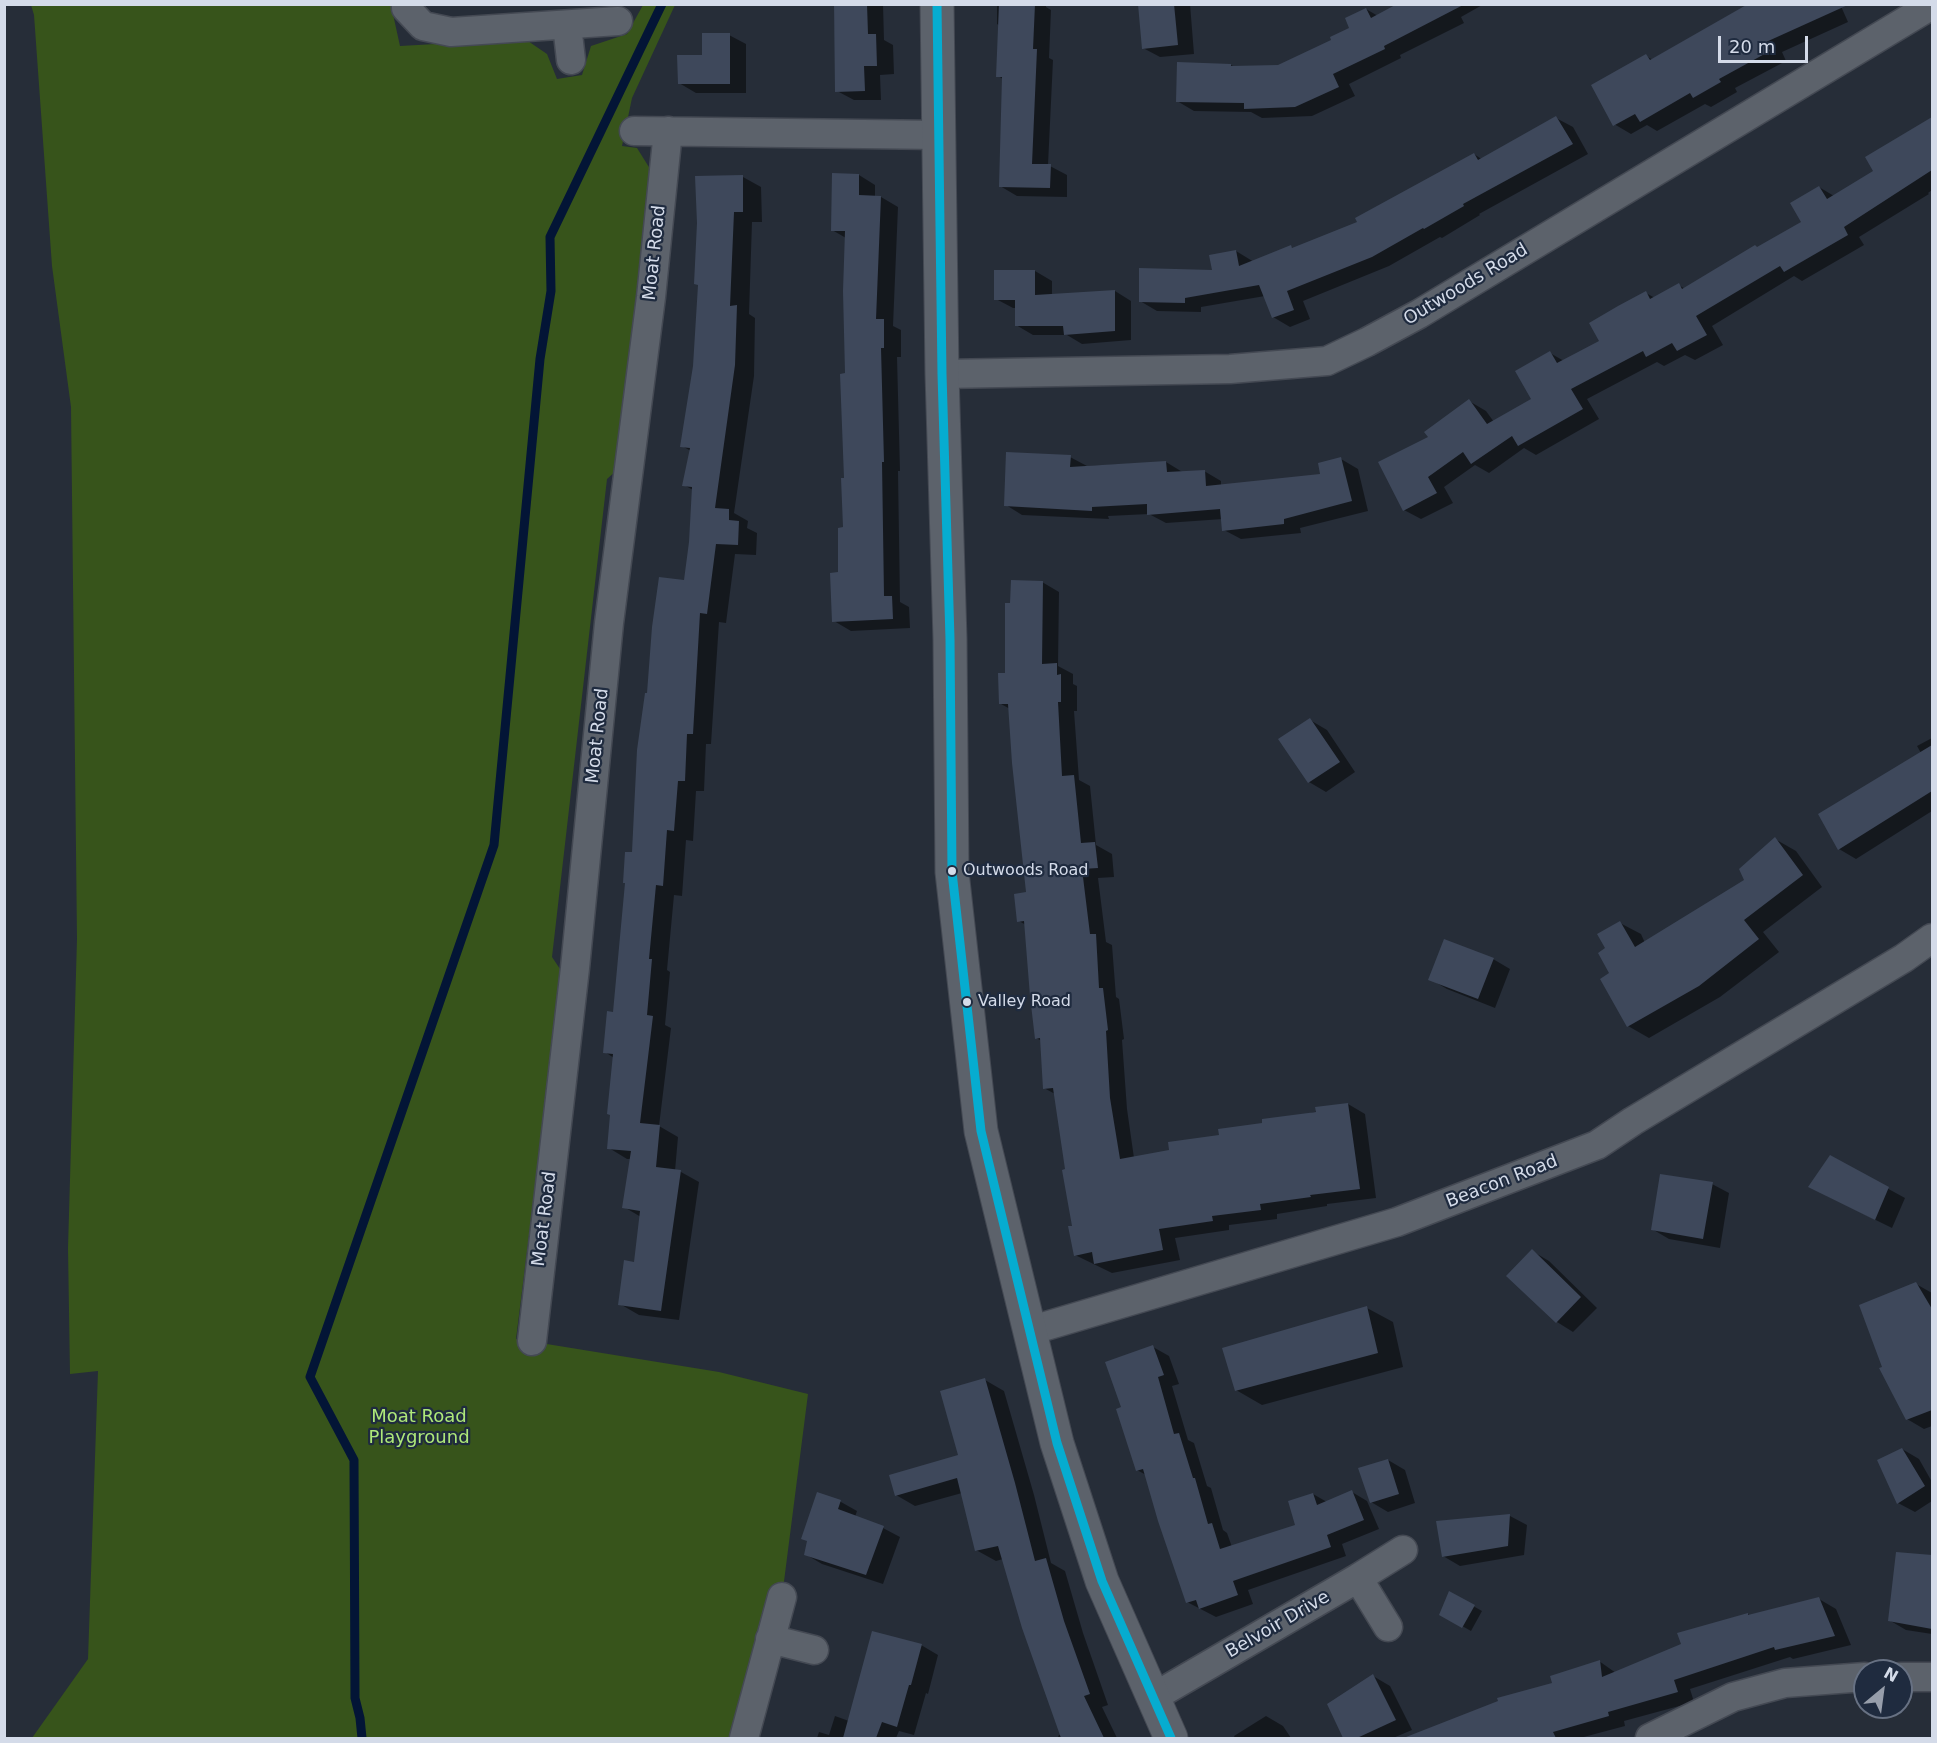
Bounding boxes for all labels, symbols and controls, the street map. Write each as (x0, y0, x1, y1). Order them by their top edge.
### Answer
scale bar (1721, 24, 1811, 62)
text: 20 m (1729, 36, 1775, 57)
street label: Moat Road (639, 204, 671, 302)
street label: Outwoods Road (1400, 239, 1532, 331)
street label: Moat Road (582, 687, 614, 785)
place label: Outwoods Road (963, 861, 1088, 881)
marker: Outwoods Road (946, 865, 958, 877)
place label: Valley Road (978, 992, 1071, 1012)
marker: Valley Road (961, 996, 973, 1008)
street label: Beacon Road (1443, 1151, 1561, 1213)
street label: Moat Road (528, 1170, 562, 1268)
park label: Moat Road Playground (368, 1406, 470, 1448)
street label: Belvoir Drive (1222, 1587, 1334, 1663)
north arrow (1853, 1659, 1913, 1719)
text: N (1881, 1663, 1901, 1686)

